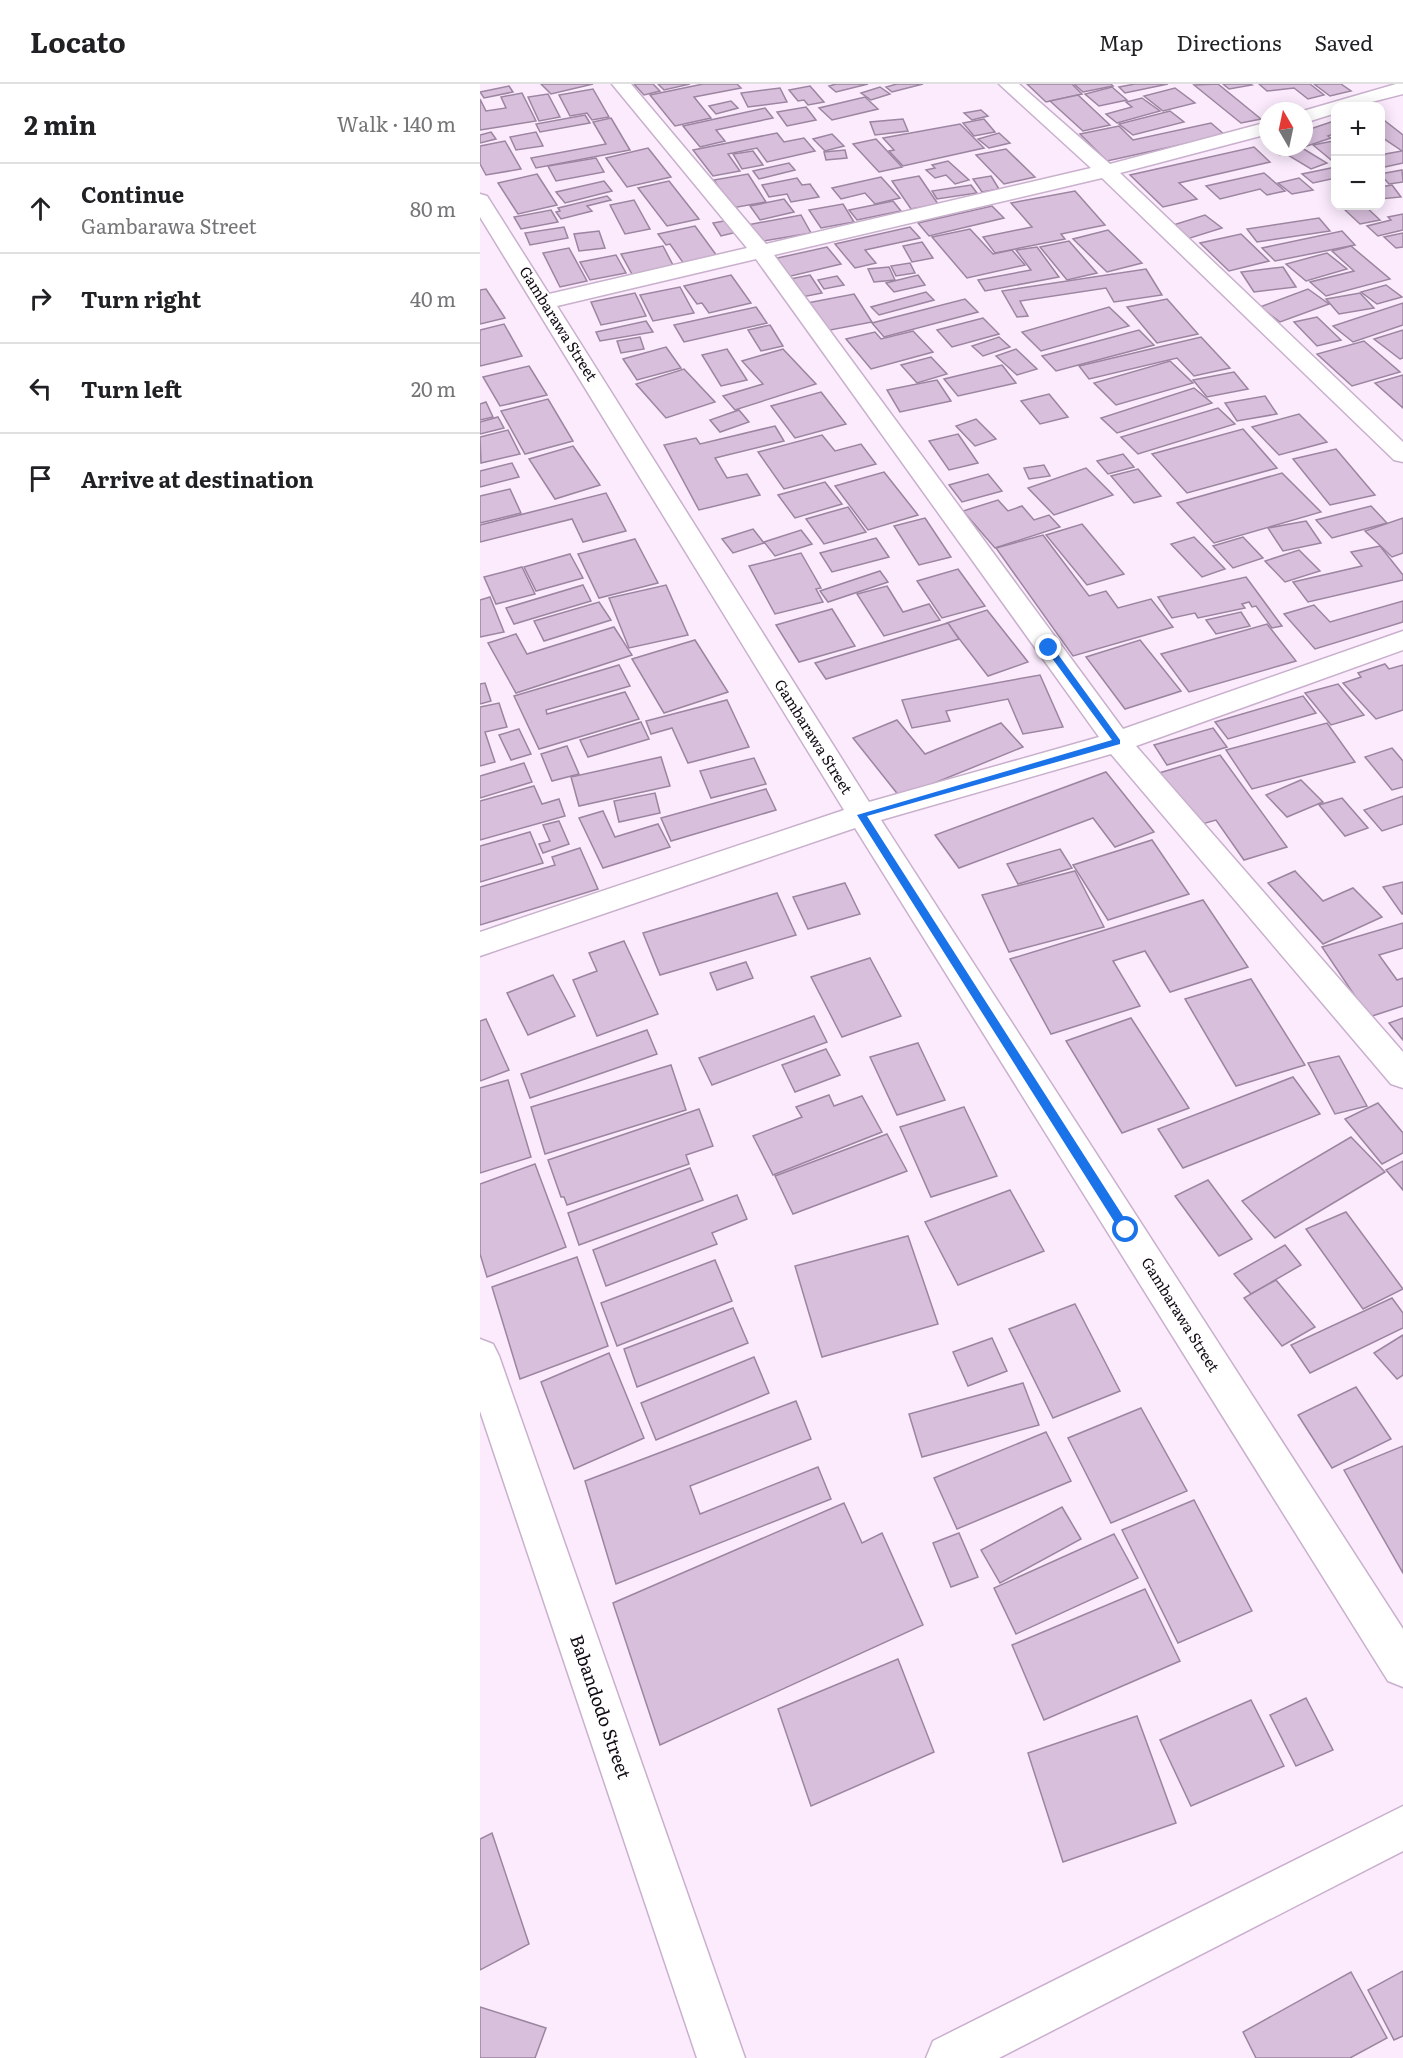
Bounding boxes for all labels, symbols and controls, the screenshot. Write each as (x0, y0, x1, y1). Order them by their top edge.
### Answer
text: Locato (30, 20, 126, 62)
text: Map (1099, 26, 1144, 57)
text: Directions (1177, 26, 1282, 57)
text: Saved (1315, 26, 1373, 57)
north arrow (1259, 102, 1313, 156)
map controls (1331, 102, 1385, 210)
button: + (1331, 102, 1385, 156)
text: 2 min (24, 104, 97, 143)
text: Walk · 140 m (337, 108, 456, 138)
button: − (1331, 156, 1385, 210)
text: Continue (81, 177, 184, 210)
icon: ahead (24, 192, 57, 225)
text: 80 m (410, 193, 456, 223)
text: Gambarawa Street (81, 210, 257, 240)
street label: Gambarawa Street (515, 261, 604, 385)
icon: right (24, 282, 57, 315)
text: Turn right (81, 282, 201, 315)
text: 40 m (410, 283, 456, 313)
icon: left (24, 372, 57, 405)
text: Turn left (81, 372, 182, 405)
text: 20 m (411, 373, 456, 403)
icon: arrive (24, 462, 57, 495)
text: Arrive at destination (81, 462, 314, 495)
route end (1035, 634, 1061, 660)
street label: Gambarawa Street (770, 674, 859, 798)
route start (1112, 1216, 1138, 1242)
street label: Gambarawa Street (1137, 1252, 1226, 1376)
street label: Babandodo Street (564, 1631, 639, 1783)

